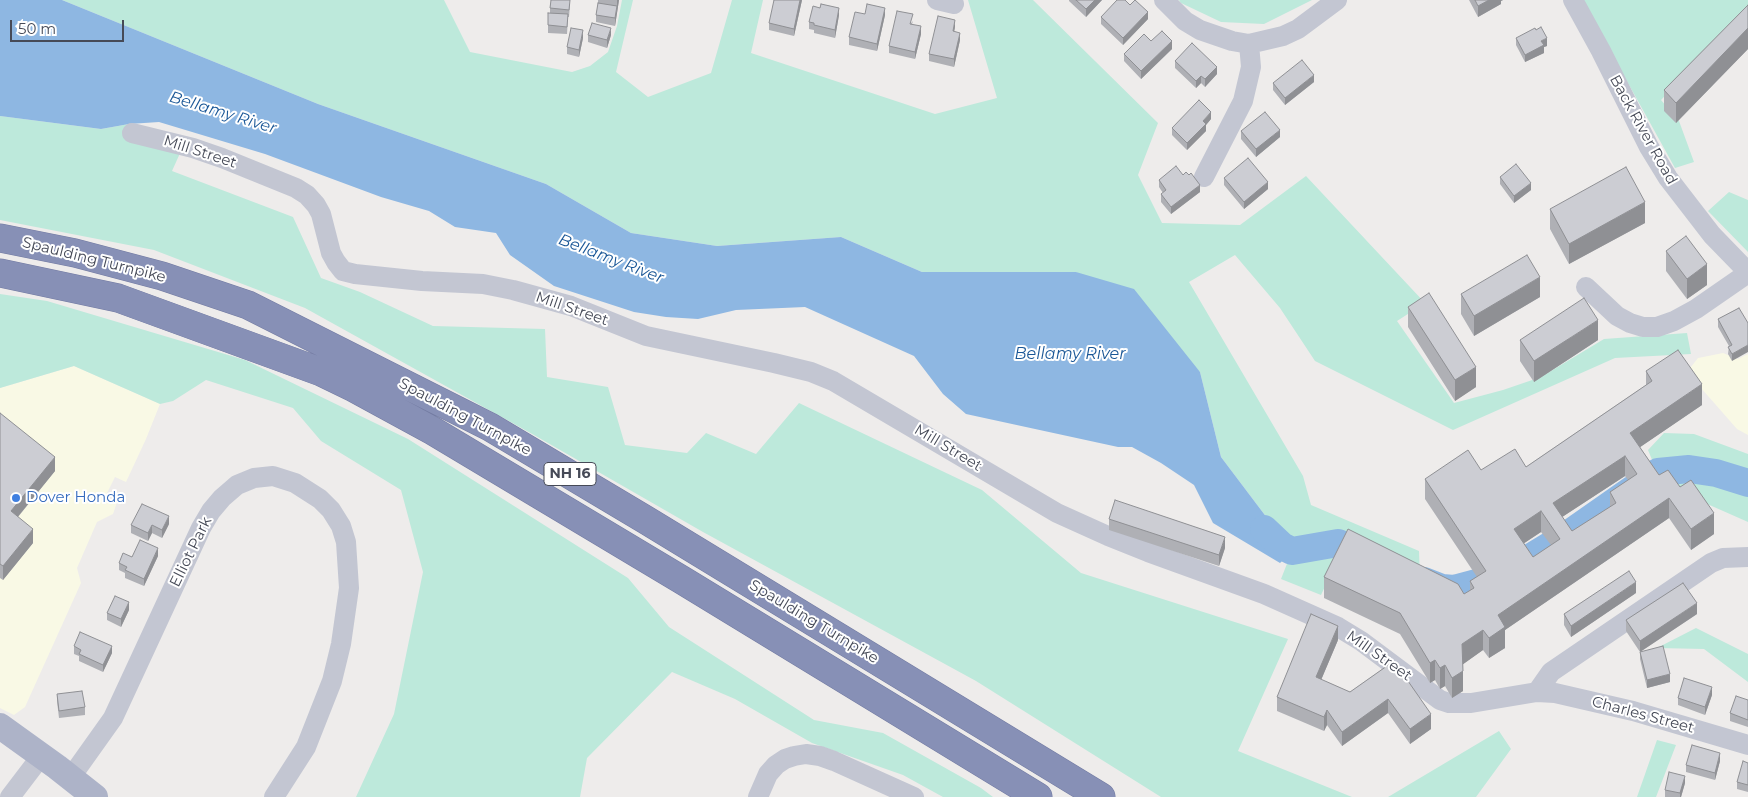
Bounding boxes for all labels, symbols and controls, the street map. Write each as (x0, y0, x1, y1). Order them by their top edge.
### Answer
scale bar (12, 10, 126, 42)
text: 50 m (18, 19, 56, 38)
street label: Back River Road (1605, 72, 1681, 188)
water label: Bellamy River (167, 88, 279, 138)
street label: Mill Street (161, 132, 239, 172)
water label: Bellamy River (556, 230, 666, 288)
street label: Spaulding Turnpike (20, 233, 168, 287)
street label: Mill Street (533, 288, 611, 330)
water label: Bellamy River (1014, 344, 1126, 364)
street label: Spaulding Turnpike (396, 374, 534, 460)
street label: Mill Street (911, 421, 985, 475)
road number: NH 16 (544, 462, 596, 486)
place label: Dover Honda (26, 489, 125, 507)
marker: Dover Honda (10, 492, 22, 504)
street label: Elliot Park (166, 514, 216, 590)
street label: Spaulding Turnpike (746, 576, 882, 668)
street label: Mill Street (1343, 627, 1415, 685)
street label: Charles Street (1590, 693, 1696, 737)

